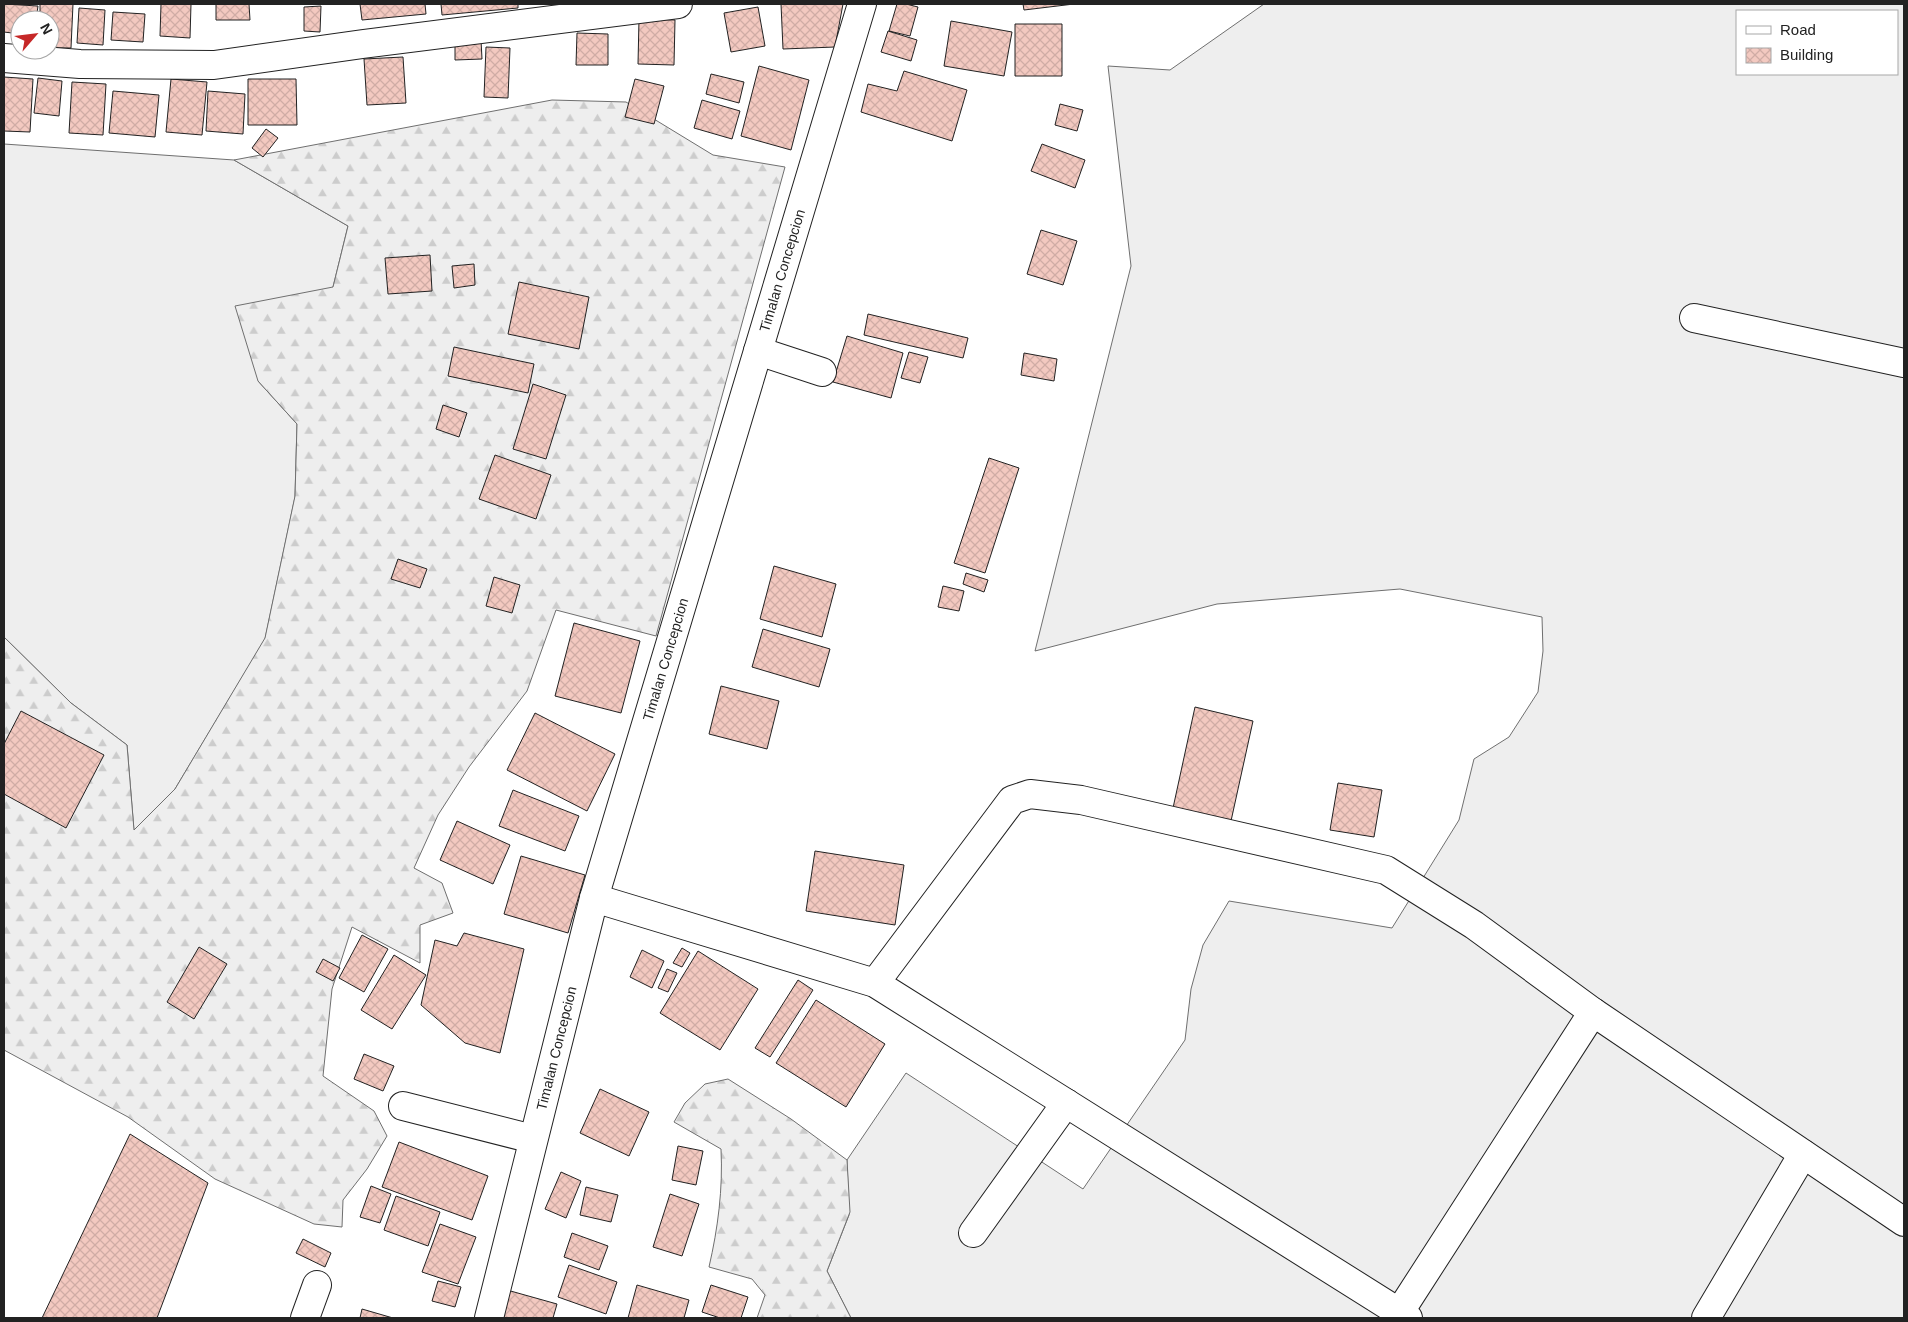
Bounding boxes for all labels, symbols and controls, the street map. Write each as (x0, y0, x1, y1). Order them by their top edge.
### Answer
north arrow (10, 10, 60, 60)
legend (1736, 10, 1898, 75)
text: N (37, 21, 56, 37)
text: Road (1780, 21, 1816, 38)
text: Building (1780, 46, 1833, 63)
street label: Timalan Concepcion (756, 207, 808, 334)
street label: Timalan Concepcion (640, 596, 691, 723)
street label: Timalan Concepcion (533, 985, 580, 1112)

